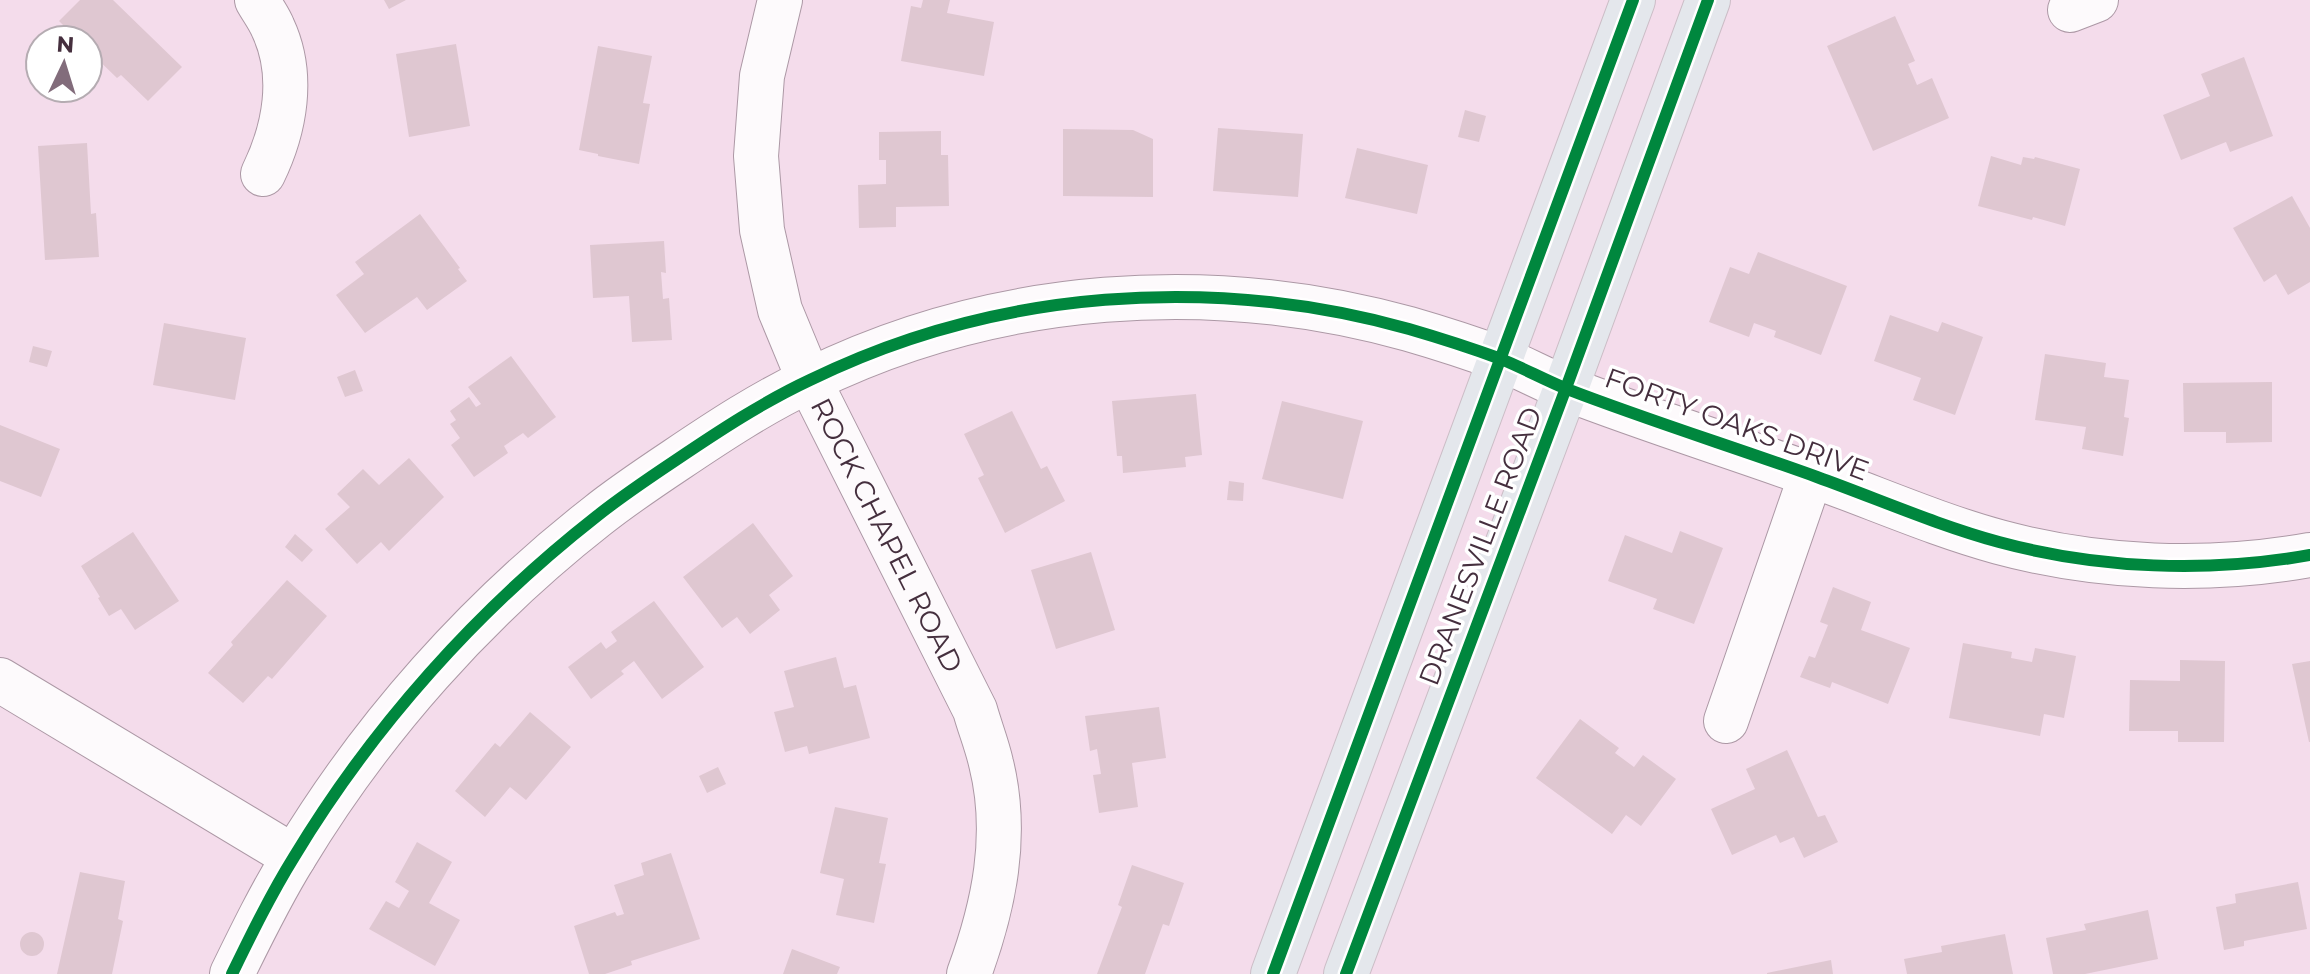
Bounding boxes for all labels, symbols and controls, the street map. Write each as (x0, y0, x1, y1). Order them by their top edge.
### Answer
north arrow (24, 24, 104, 104)
text: N (56, 30, 75, 59)
street label: FORTY OAKS DRIVE (1600, 360, 1874, 488)
street label: ROCK CHAPEL ROAD (804, 392, 970, 678)
street label: DRANESVILLE ROAD (1411, 402, 1549, 690)

